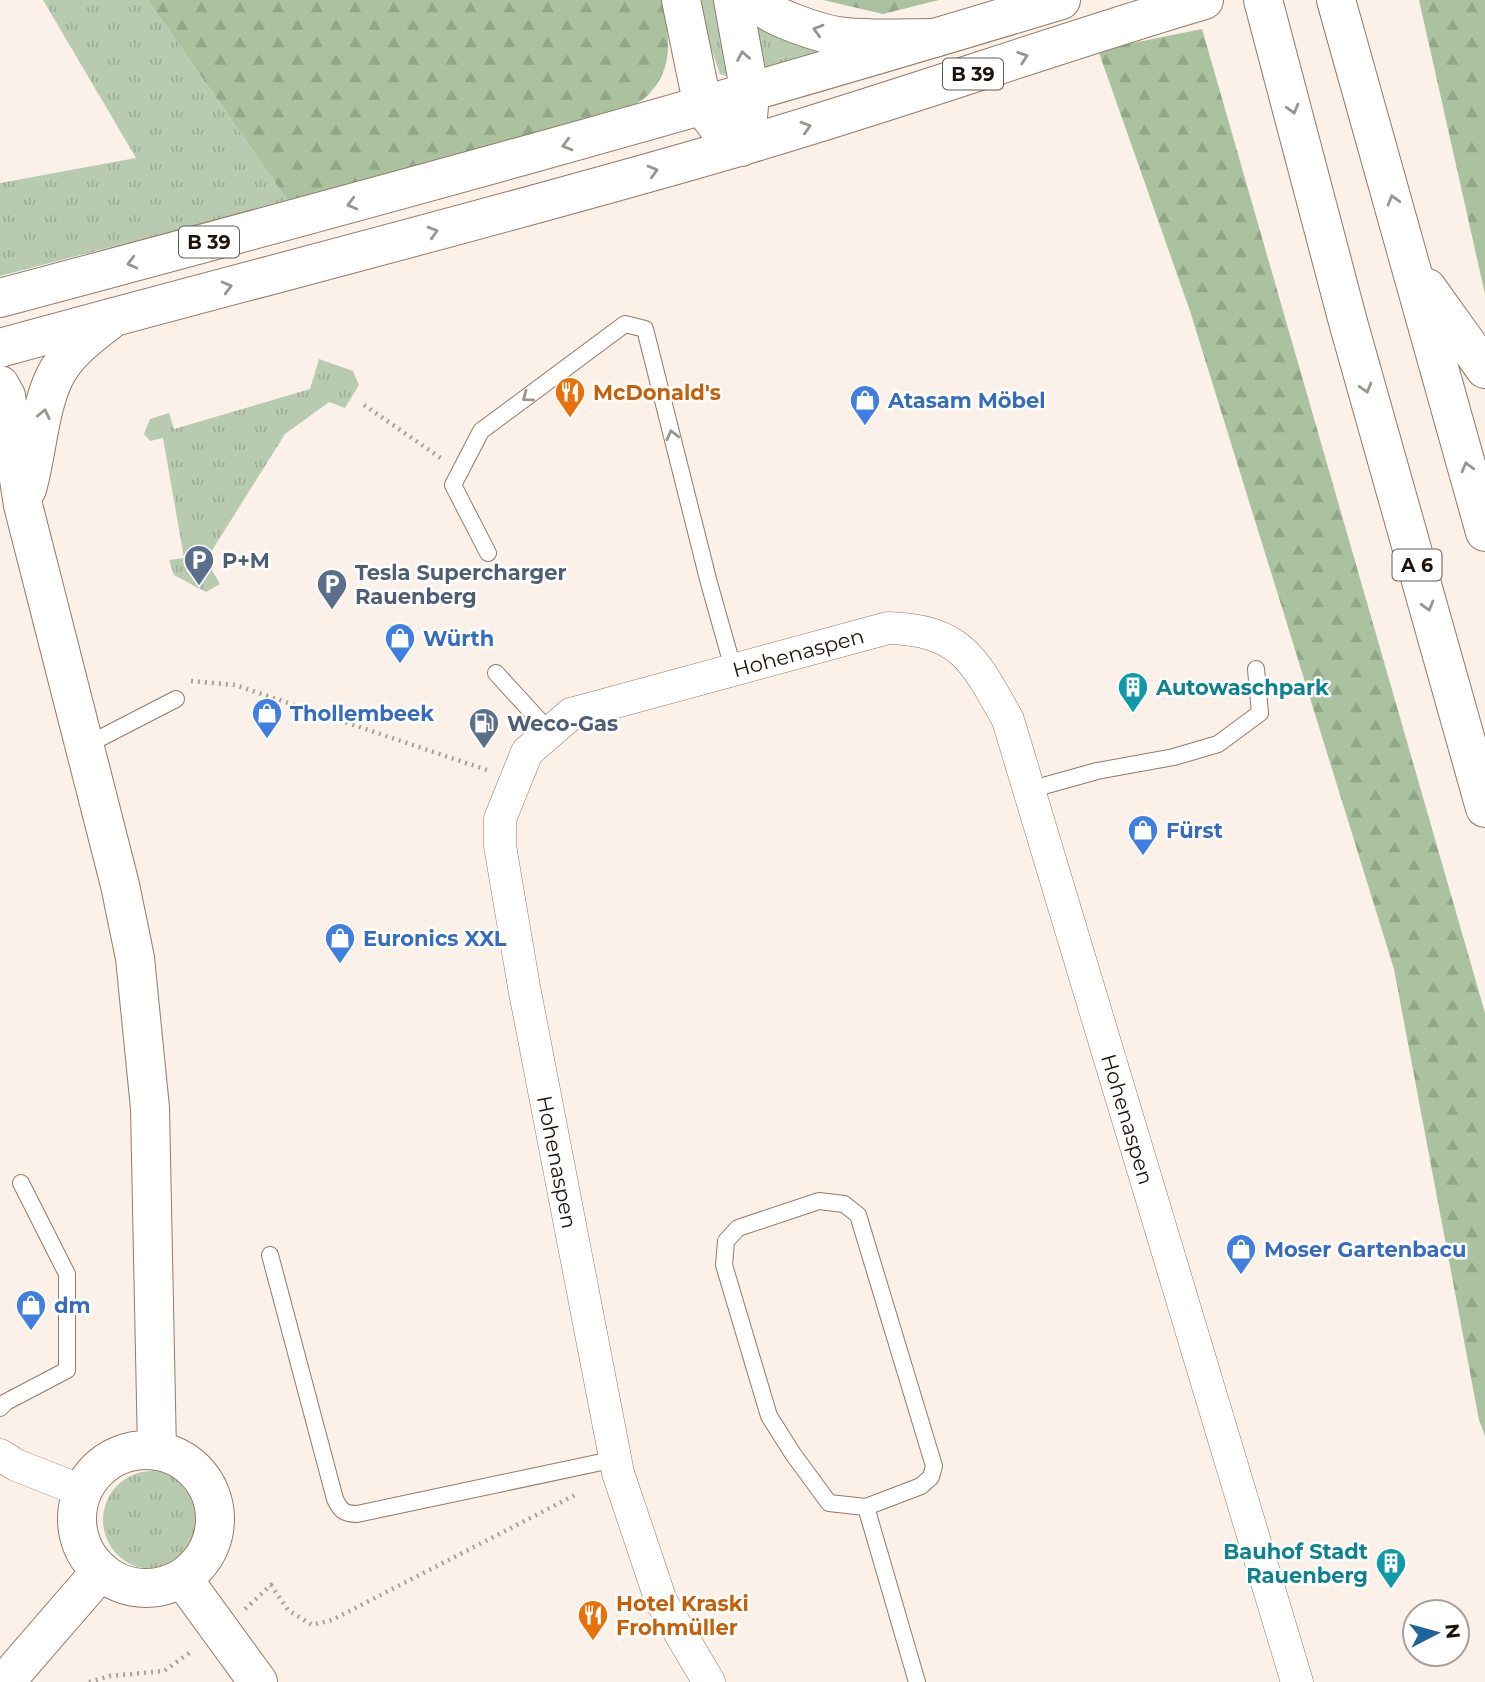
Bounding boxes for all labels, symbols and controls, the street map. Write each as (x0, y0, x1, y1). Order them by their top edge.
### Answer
one-way arrow (812, 23, 824, 38)
one-way arrow (736, 50, 751, 62)
one-way arrow (1016, 51, 1028, 65)
road number: B 39 (943, 58, 1003, 90)
one-way arrow (1284, 103, 1299, 115)
one-way arrow (800, 120, 812, 135)
one-way arrow (561, 136, 573, 151)
one-way arrow (646, 165, 658, 179)
one-way arrow (1387, 194, 1401, 206)
one-way arrow (346, 195, 358, 210)
road number: B 39 (179, 226, 239, 258)
one-way arrow (427, 226, 439, 240)
one-way arrow (126, 254, 138, 269)
one-way arrow (221, 281, 233, 295)
restaurant icon: McDonald's (553, 375, 587, 419)
place label: McDonald's (593, 380, 721, 405)
one-way arrow (1358, 381, 1373, 393)
shop icon: Atasam Möbel (848, 383, 882, 427)
place label: Atasam Möbel (887, 388, 1046, 413)
one-way arrow (522, 389, 535, 401)
one-way arrow (35, 408, 50, 420)
one-way arrow (666, 429, 680, 441)
one-way arrow (1461, 461, 1475, 473)
parking icon: P+M (182, 543, 216, 587)
place label: P+M (222, 548, 270, 573)
road number: A 6 (1392, 550, 1442, 580)
place label: Tesla Supercharger Rauenberg (355, 560, 567, 609)
parking icon: Tesla Supercharger Rauenberg (315, 567, 349, 611)
one-way arrow (1420, 600, 1435, 612)
shop icon: Würth (383, 621, 417, 665)
street label: Hohenaspen (730, 623, 867, 682)
place label: Würth (423, 626, 494, 651)
building icon: Autowaschpark (1116, 670, 1150, 714)
place label: Autowaschpark (1155, 675, 1329, 700)
shop icon: Thollembeek (250, 696, 284, 740)
place label: Thollembeek (290, 701, 434, 726)
fuel station icon: Weco-Gas (467, 706, 501, 750)
place label: Weco-Gas (507, 711, 618, 736)
shop icon: Fürst (1126, 813, 1160, 857)
place label: Fürst (1166, 818, 1223, 843)
shop icon: Euronics XXL (323, 921, 357, 965)
place label: Euronics XXL (363, 926, 507, 951)
street label: Hohenaspen (1096, 1051, 1159, 1187)
street label: Hohenaspen (532, 1093, 582, 1231)
shop icon: Moser Gartenbacu (1224, 1232, 1258, 1276)
place label: Moser Gartenbacu (1264, 1237, 1466, 1262)
shop icon: dm (14, 1288, 48, 1332)
place label: dm (54, 1293, 91, 1318)
place label: Bauhof Stadt Rauenberg (1223, 1539, 1368, 1588)
building icon: Bauhof Stadt Rauenberg (1374, 1546, 1408, 1590)
place label: Hotel Kraski Frohmüller (616, 1591, 749, 1640)
restaurant icon: Hotel Kraski Frohmüller (576, 1598, 610, 1642)
north arrow (1401, 1598, 1471, 1668)
text: N (1440, 1622, 1465, 1640)

